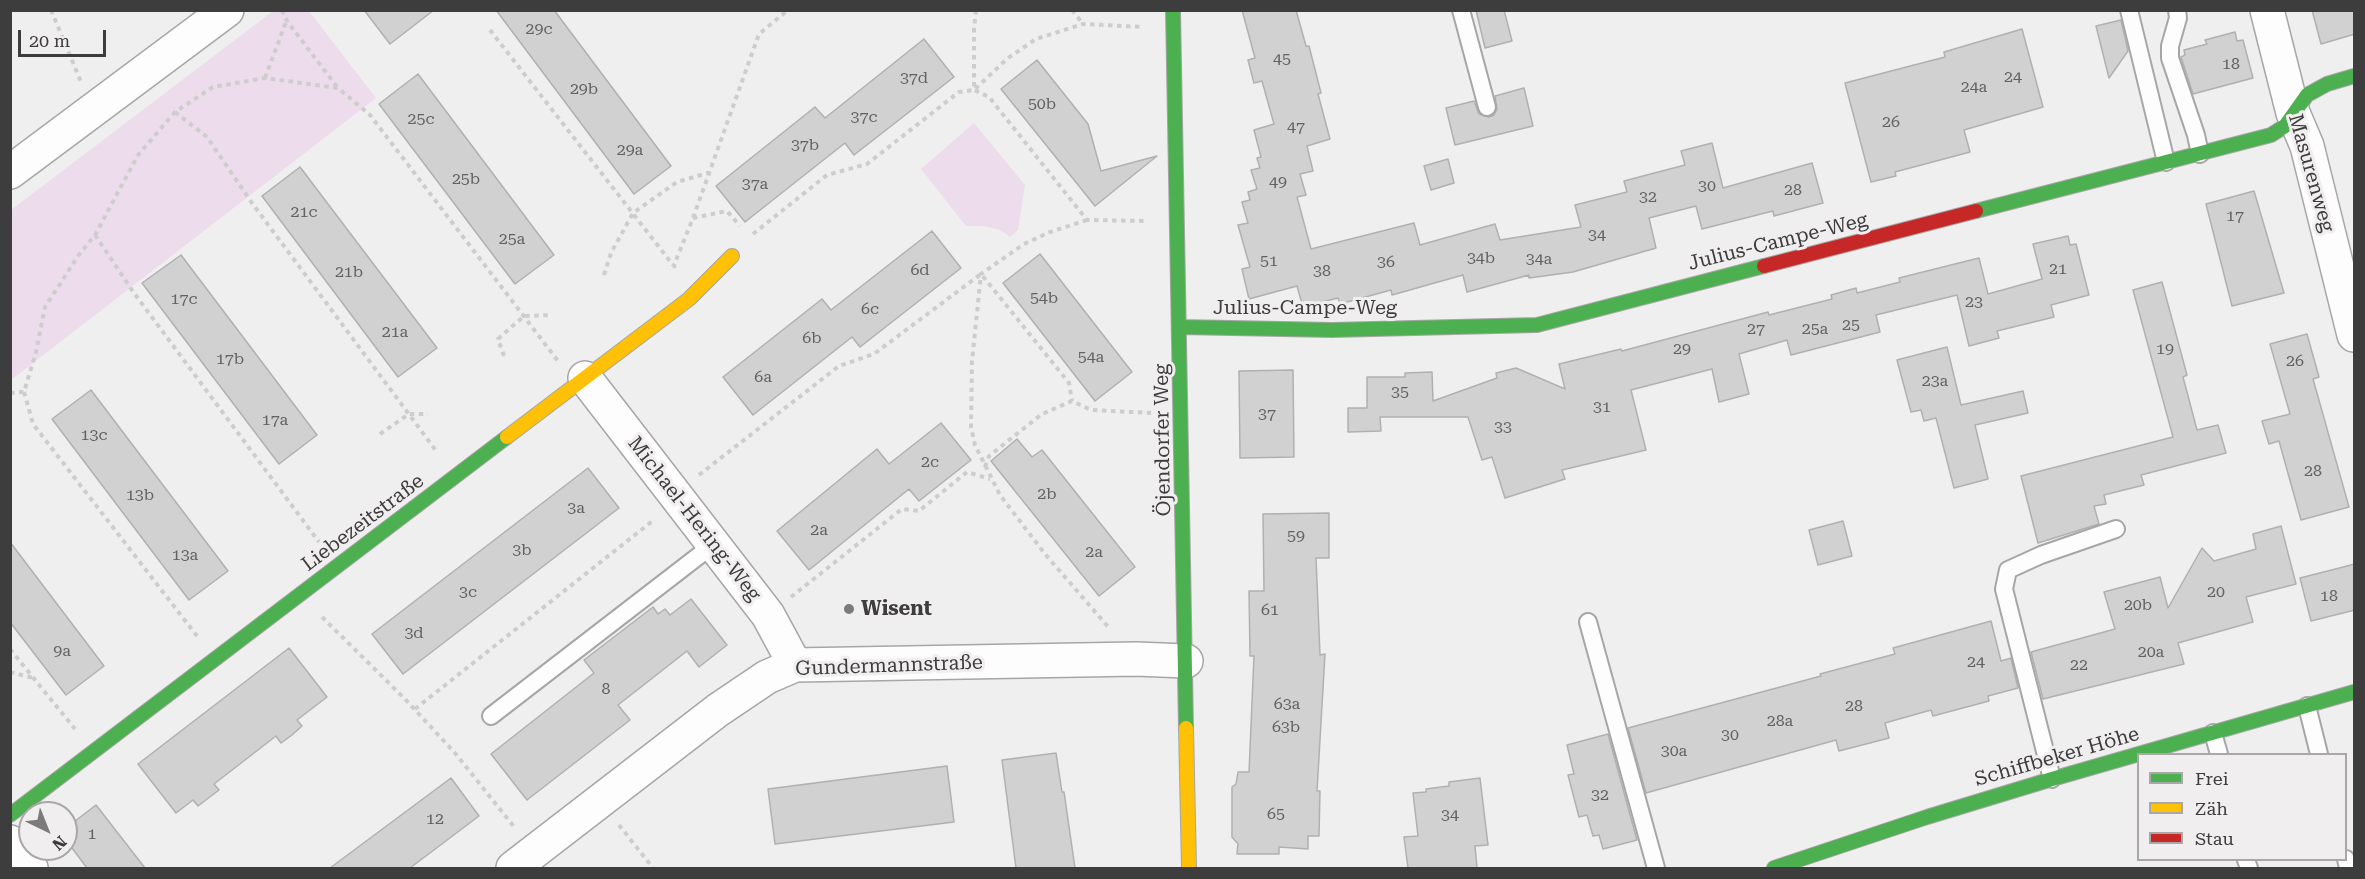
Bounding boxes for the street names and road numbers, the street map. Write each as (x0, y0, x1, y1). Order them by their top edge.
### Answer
street label: Masurenweg (2283, 111, 2339, 235)
street label: Julius-Campe-Weg (1686, 208, 1870, 276)
street label: Julius-Campe-Weg (1213, 296, 1397, 320)
street label: Öjendorfer Weg (1150, 363, 1176, 517)
street label: Michael-Hering-Weg (622, 432, 766, 606)
street label: Liebezeitstraße (297, 469, 429, 577)
street label: Gundermannstraße (795, 651, 983, 681)
street label: Schiffbeker Höhe (1972, 722, 2142, 792)

